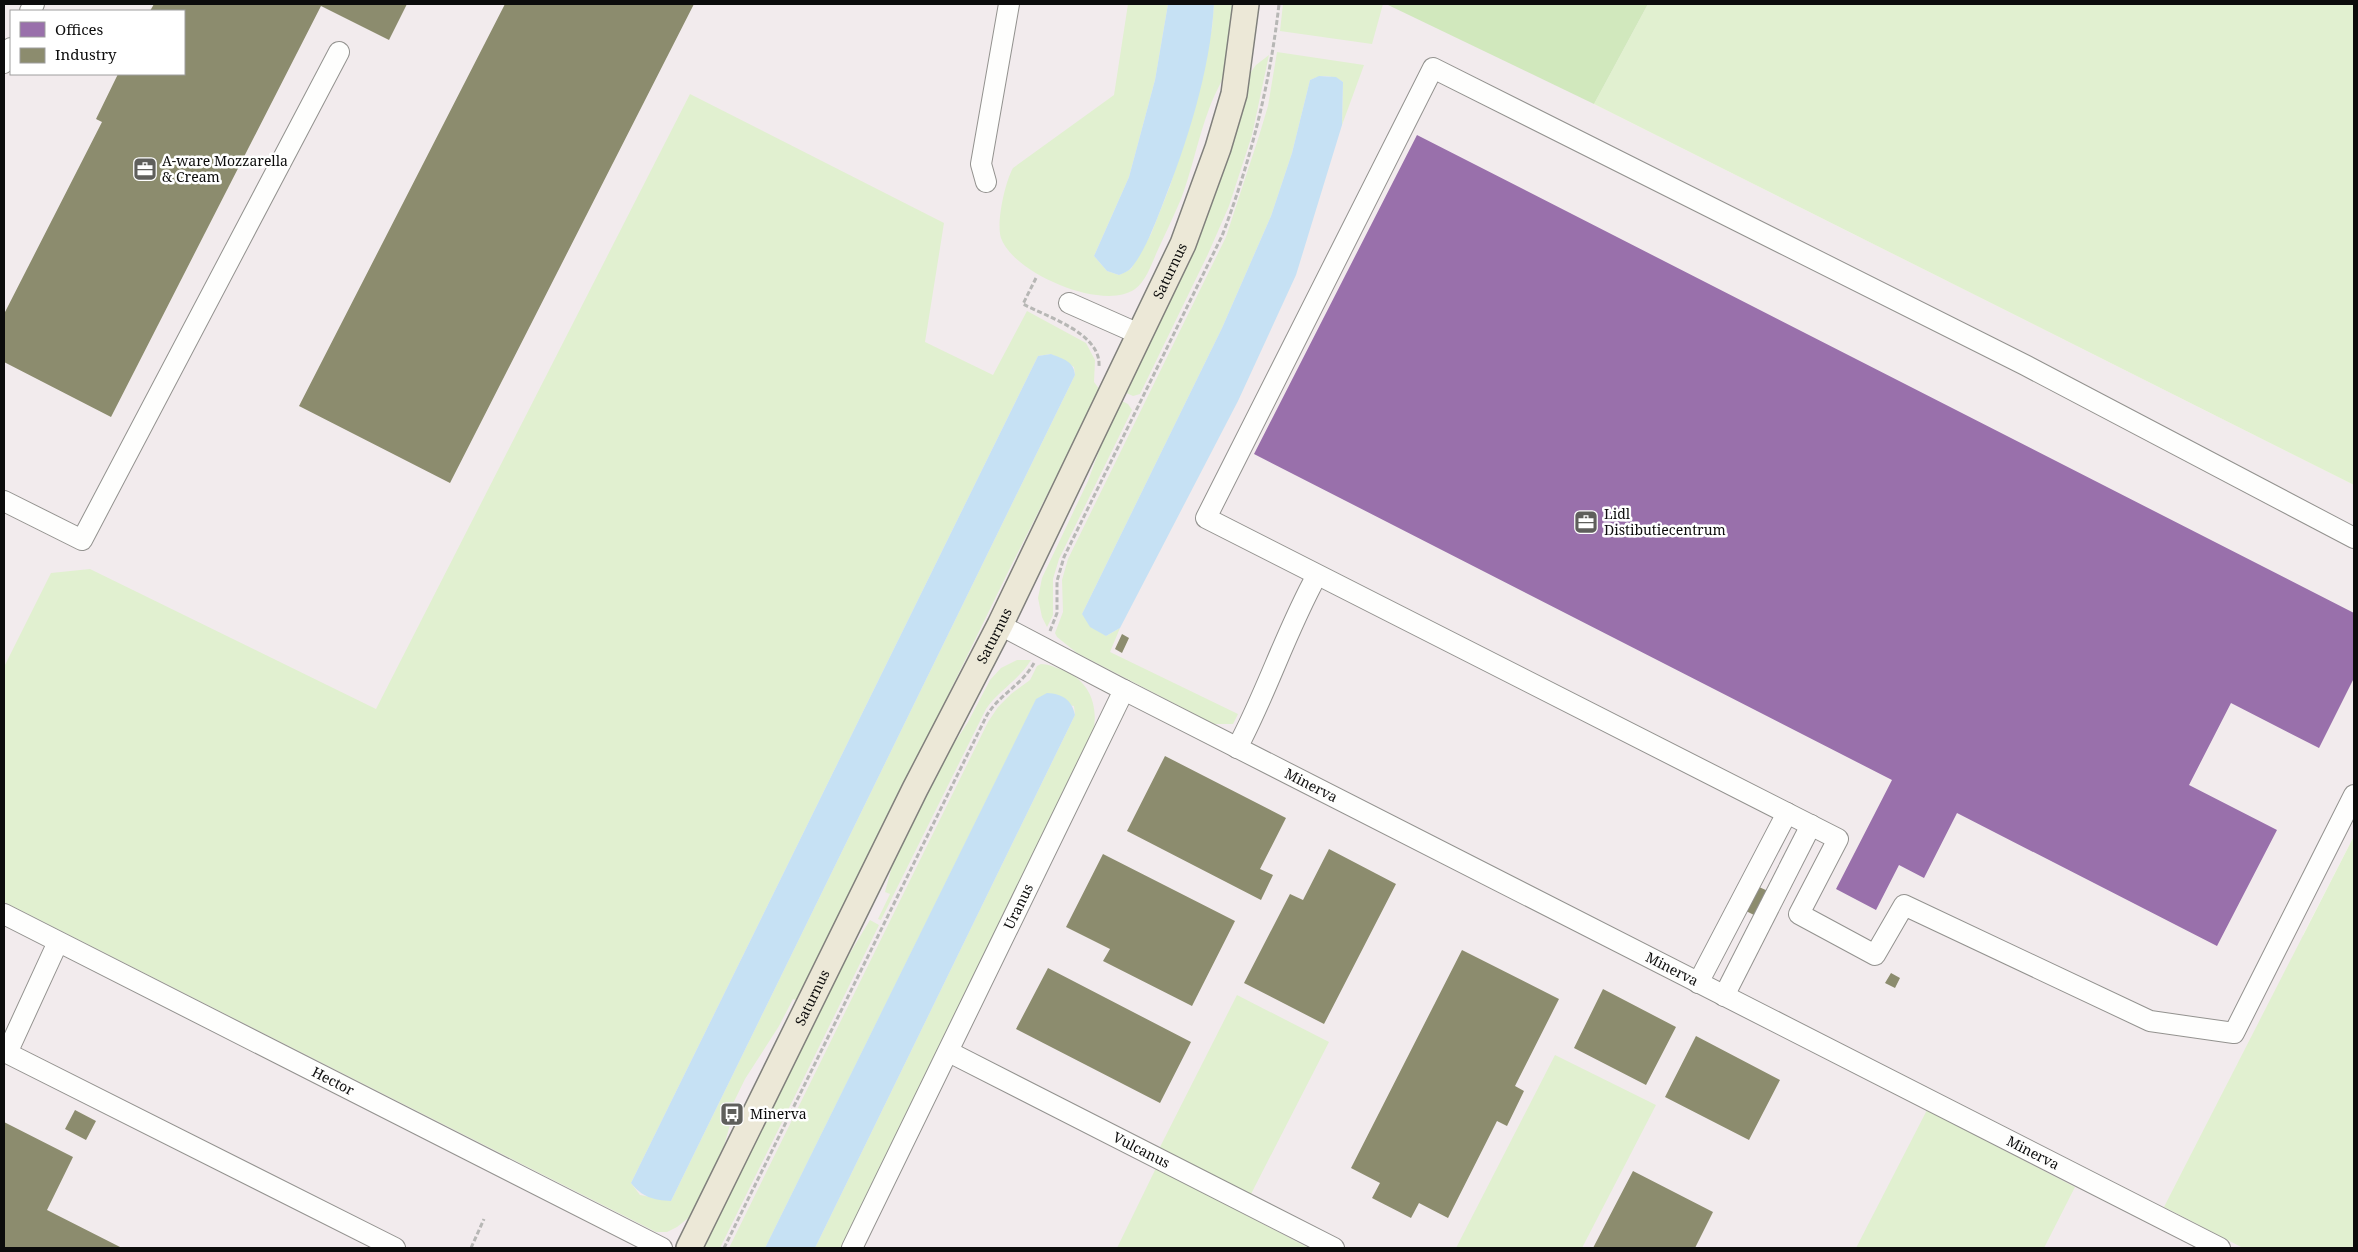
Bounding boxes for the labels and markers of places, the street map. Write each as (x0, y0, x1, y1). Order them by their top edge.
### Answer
place label: A-ware Mozzarella & Cream (162, 151, 288, 186)
office icon: A-ware Mozzarella & Cream (132, 156, 158, 182)
place label: Lidl Distibutiecentrum (1604, 504, 1726, 539)
office icon: Lidl Distibutiecentrum (1573, 509, 1599, 535)
bus stop icon: Minerva (719, 1101, 745, 1127)
place label: Minerva (750, 1104, 807, 1123)

